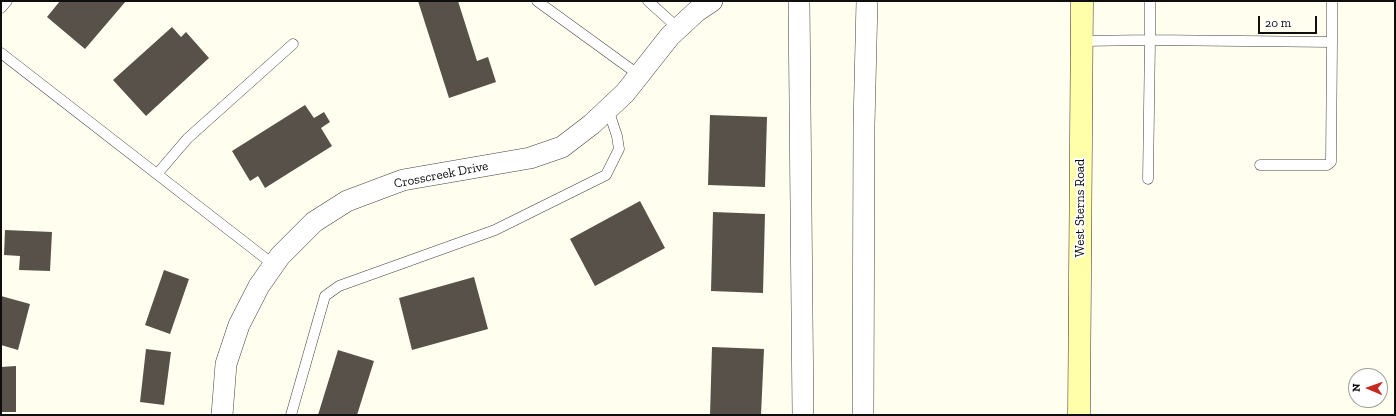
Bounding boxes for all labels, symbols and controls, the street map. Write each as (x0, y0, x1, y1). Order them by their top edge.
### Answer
scale bar (1260, 8, 1319, 34)
text: 20 m (1265, 16, 1291, 30)
street label: Crosscreek Drive (392, 158, 490, 192)
street label: West Sterns Road (1072, 159, 1088, 257)
north arrow (1348, 368, 1388, 408)
text: N (1350, 383, 1363, 392)

